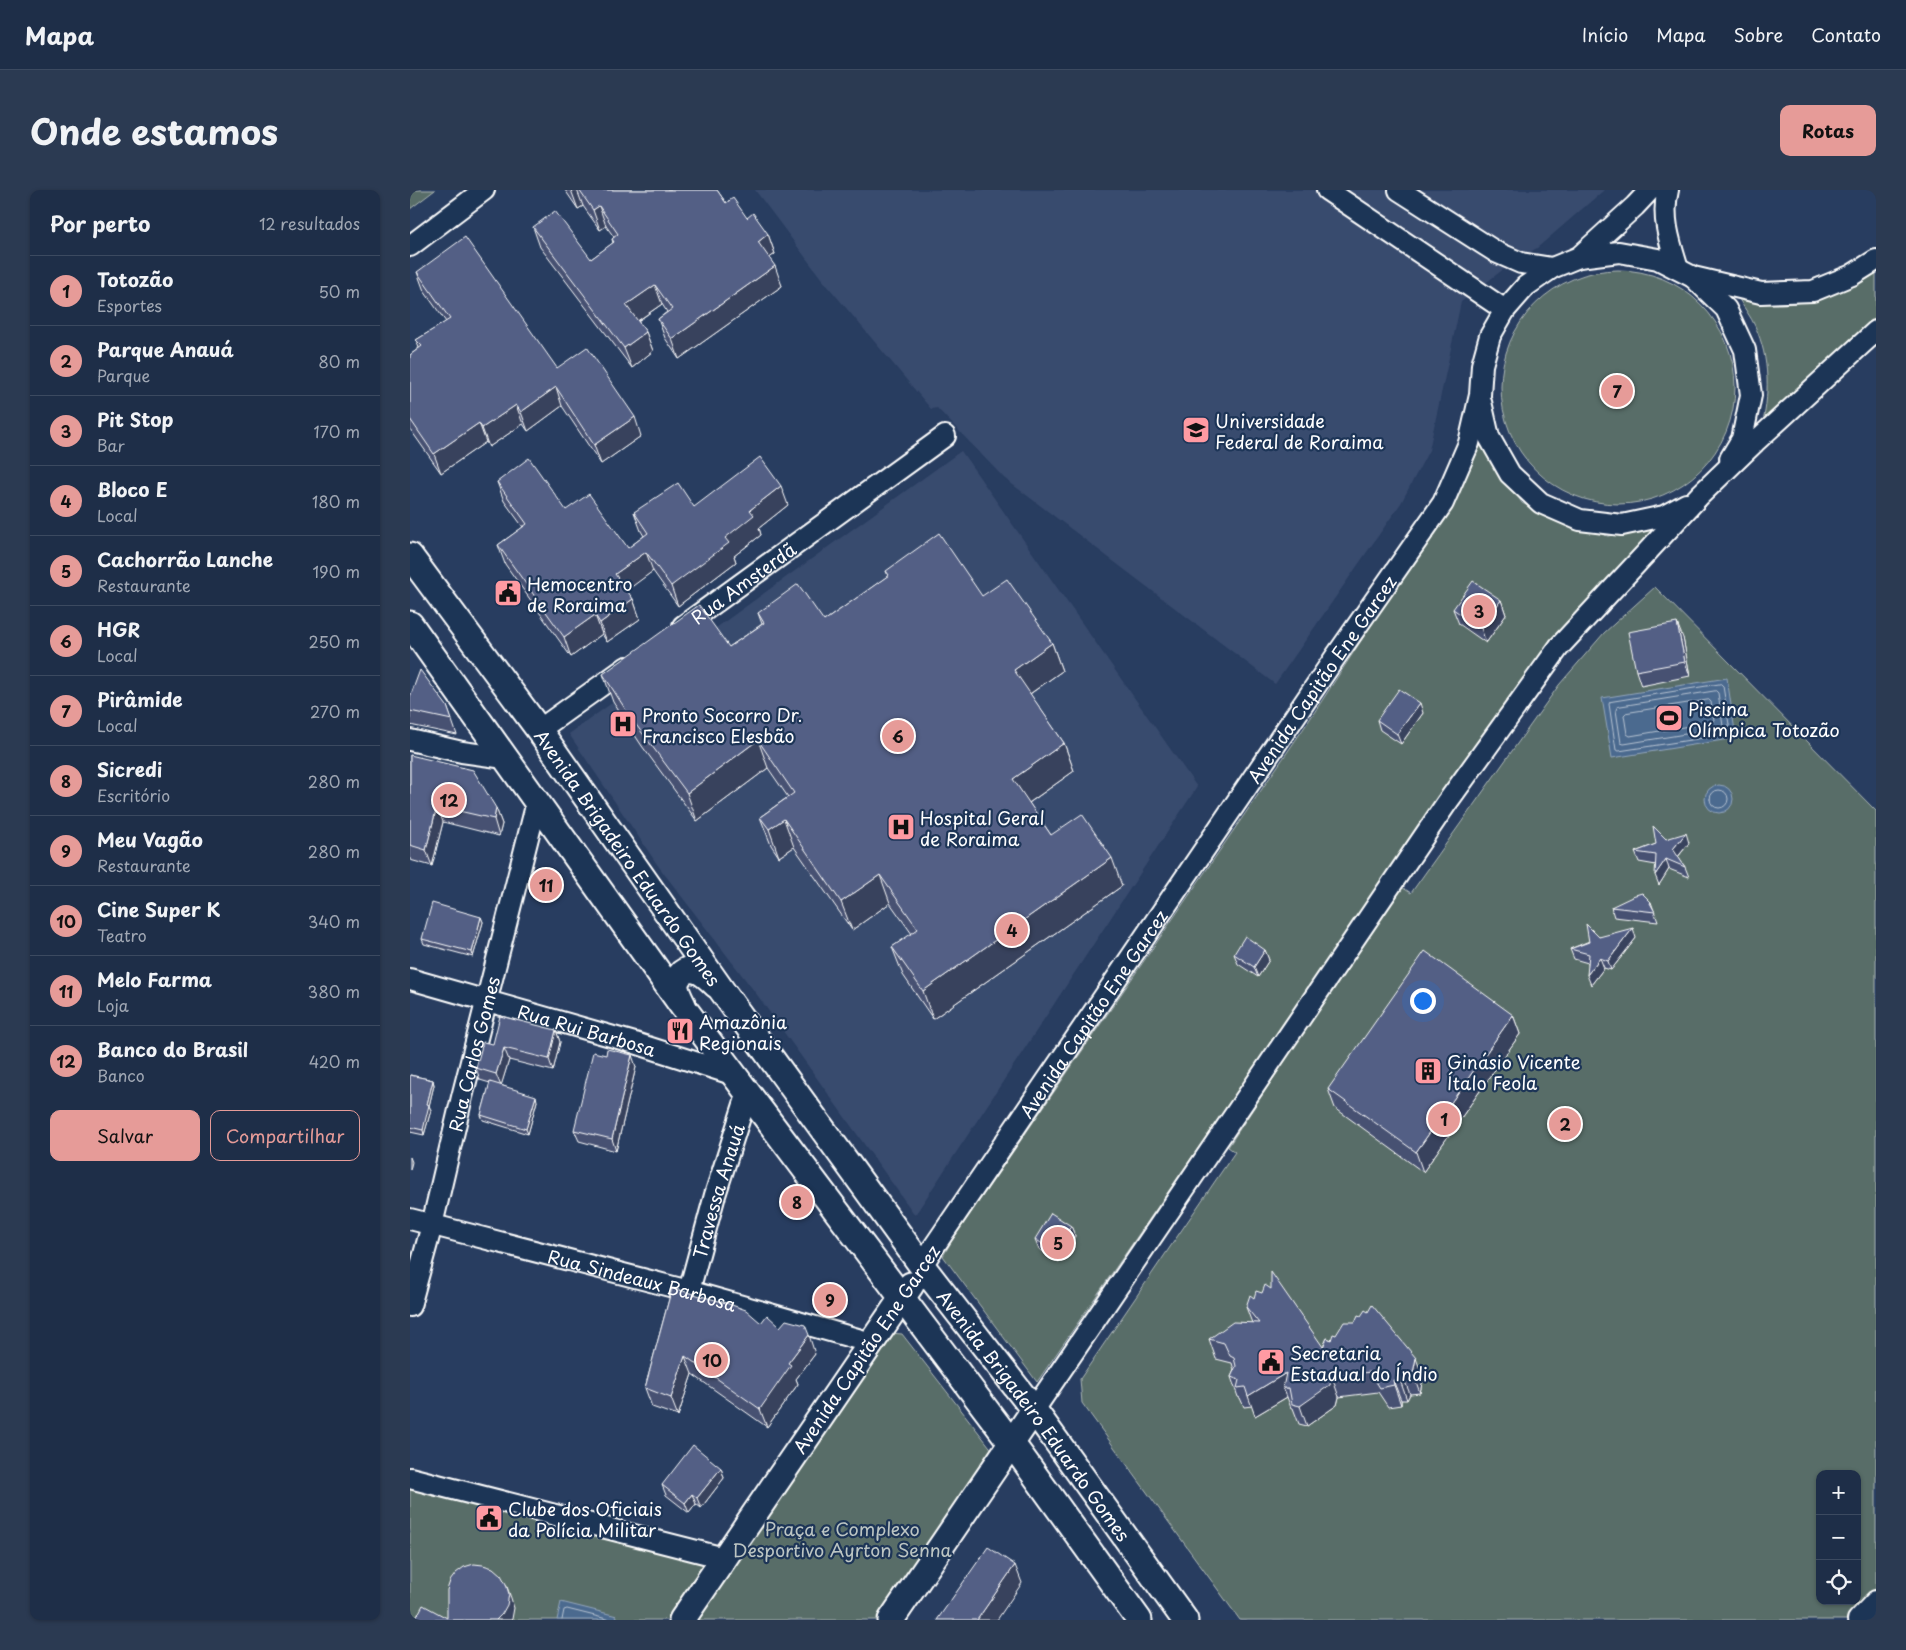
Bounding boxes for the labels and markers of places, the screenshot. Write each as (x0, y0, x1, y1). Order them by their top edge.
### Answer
pin: 7 (1601, 372, 1633, 410)
place label: Universidade Federal de Roraima (1215, 407, 1384, 455)
school or university icon: Universidade Federal de Roraima (1181, 415, 1211, 445)
place label: Hemocentro de Roraima (527, 570, 633, 618)
public building icon: Hemocentro de Roraima (493, 578, 523, 608)
pin: 3 (1463, 592, 1495, 630)
place label: Piscina Olímpica Totozão (1688, 695, 1840, 743)
place label: Pronto Socorro Dr. Francisco Elesbão (642, 701, 803, 749)
sports icon: Piscina Olímpica Totozão (1654, 703, 1684, 733)
hospital icon: Pronto Socorro Dr. Francisco Elesbão (608, 709, 638, 739)
pin: 6 (882, 717, 914, 755)
pin: 12 (433, 781, 465, 819)
place label: Hospital Geral de Roraima (920, 804, 1045, 852)
hospital icon: Hospital Geral de Roraima (886, 812, 916, 842)
pin: 11 (530, 866, 562, 904)
pin: 4 (996, 911, 1028, 949)
place label: Amazônia Regionais (699, 1008, 787, 1056)
restaurant icon: Amazônia Regionais (665, 1016, 695, 1046)
place label: Ginásio Vicente Ítalo Feola (1447, 1048, 1581, 1096)
building icon: Ginásio Vicente Ítalo Feola (1413, 1056, 1443, 1086)
pin: 1 (1428, 1100, 1460, 1138)
pin: 2 (1549, 1105, 1581, 1143)
pin: 8 (781, 1183, 813, 1221)
pin: 5 (1042, 1224, 1074, 1262)
pin: 9 (814, 1281, 846, 1319)
place label: Secretaria Estadual do Índio (1290, 1339, 1438, 1387)
pin: 10 (696, 1341, 728, 1379)
public building icon: Secretaria Estadual do Índio (1256, 1347, 1286, 1377)
place label: Clube dos Oficiais da Polícia Militar (508, 1495, 662, 1543)
public building icon: Clube dos Oficiais da Polícia Militar (474, 1503, 504, 1533)

